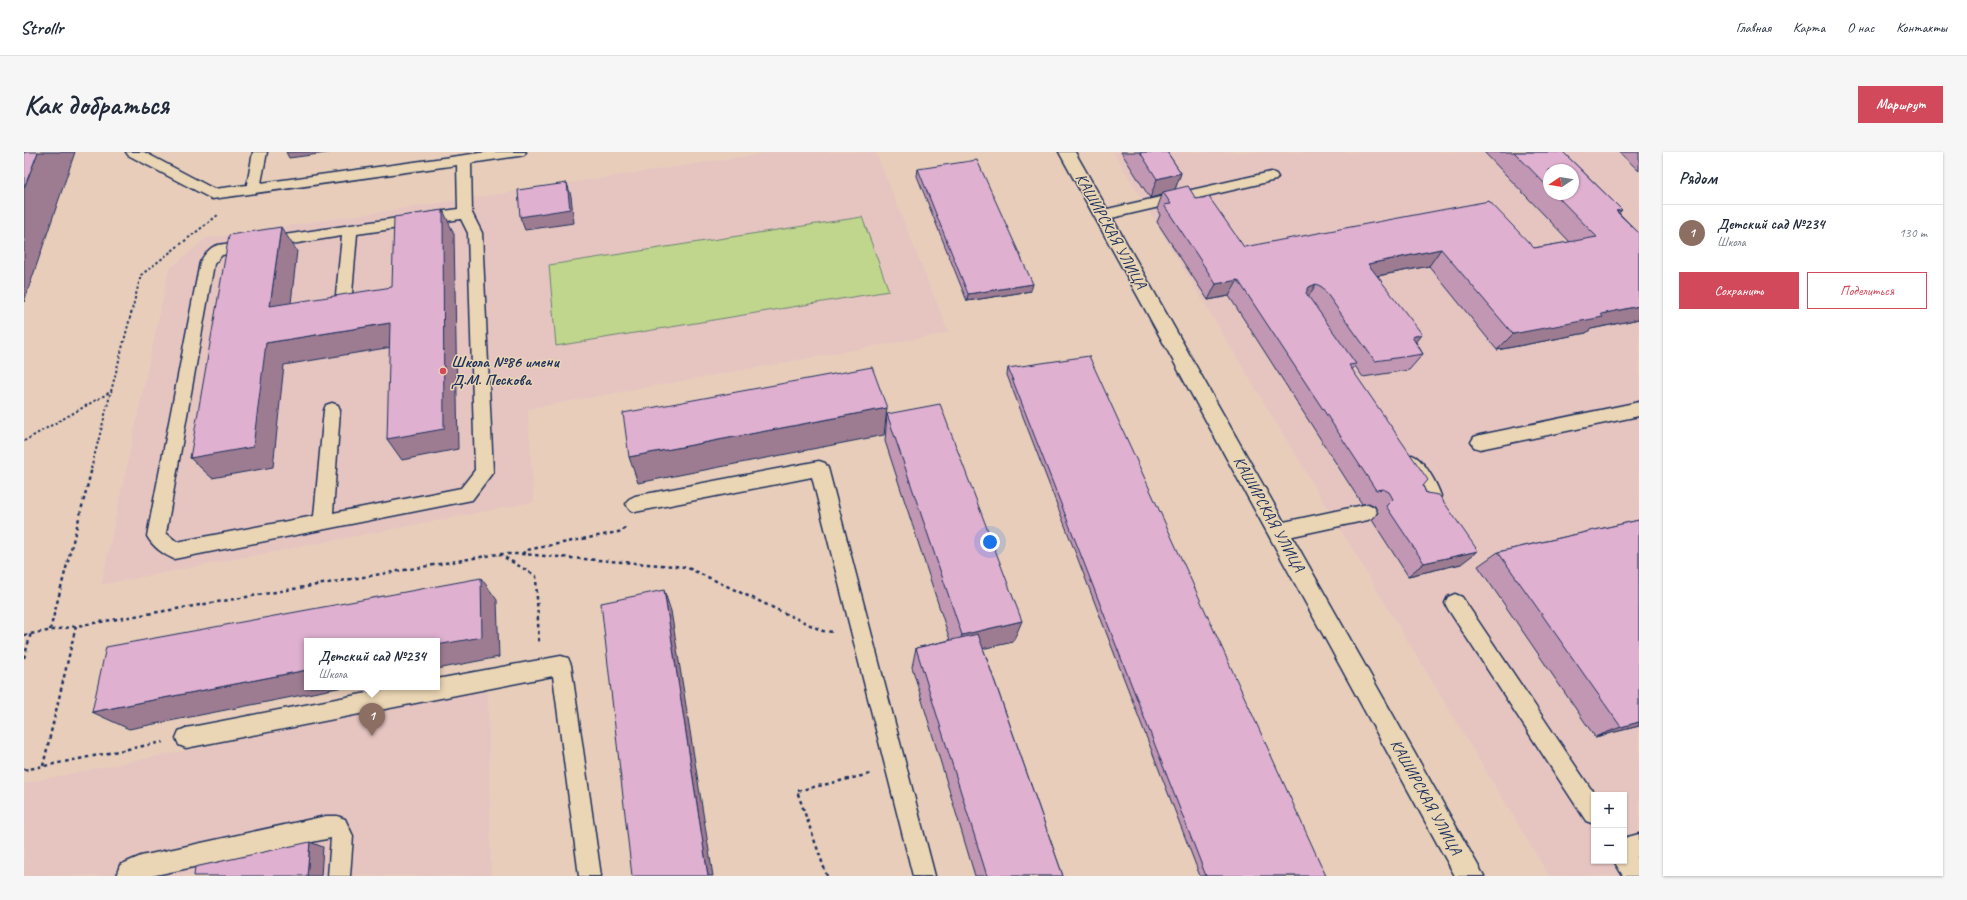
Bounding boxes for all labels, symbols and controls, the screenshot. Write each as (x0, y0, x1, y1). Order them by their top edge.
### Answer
text: Strollr (20, 16, 63, 40)
text: Главная (1736, 19, 1771, 36)
text: Карта (1793, 19, 1825, 36)
text: О нас (1847, 19, 1874, 36)
text: Контакты (1896, 19, 1947, 36)
button: Маршрут (1858, 86, 1943, 123)
text: Как добраться (24, 87, 169, 122)
north arrow (1543, 164, 1579, 200)
text: Рядом (1679, 168, 1717, 189)
street label: КАШИРСКАЯ УЛИЦА (1071, 170, 1152, 293)
text: Детский сад №234 (1717, 215, 1824, 234)
text: 1 (1689, 225, 1695, 241)
text: 130 m (1899, 225, 1927, 241)
text: Школа (1717, 234, 1746, 250)
button: Сохранить (1679, 272, 1799, 309)
button: Поделиться (1807, 272, 1927, 309)
place label: Школа №86 имени Д.М. Пескова (451, 352, 560, 390)
marker: Школа №86 имени Д.М. Пескова (438, 366, 448, 376)
street label: КАШИРСКАЯ УЛИЦА (1229, 453, 1310, 576)
your location (980, 532, 1000, 552)
popup (304, 638, 440, 690)
text: Детский сад №234 (318, 647, 426, 666)
text: Школа (318, 666, 347, 682)
pin: 1 (359, 703, 385, 736)
street label: КАШИРСКАЯ УЛИЦА (1386, 736, 1467, 859)
map controls (1591, 792, 1627, 864)
button: + (1591, 792, 1627, 828)
button: − (1591, 828, 1627, 864)

